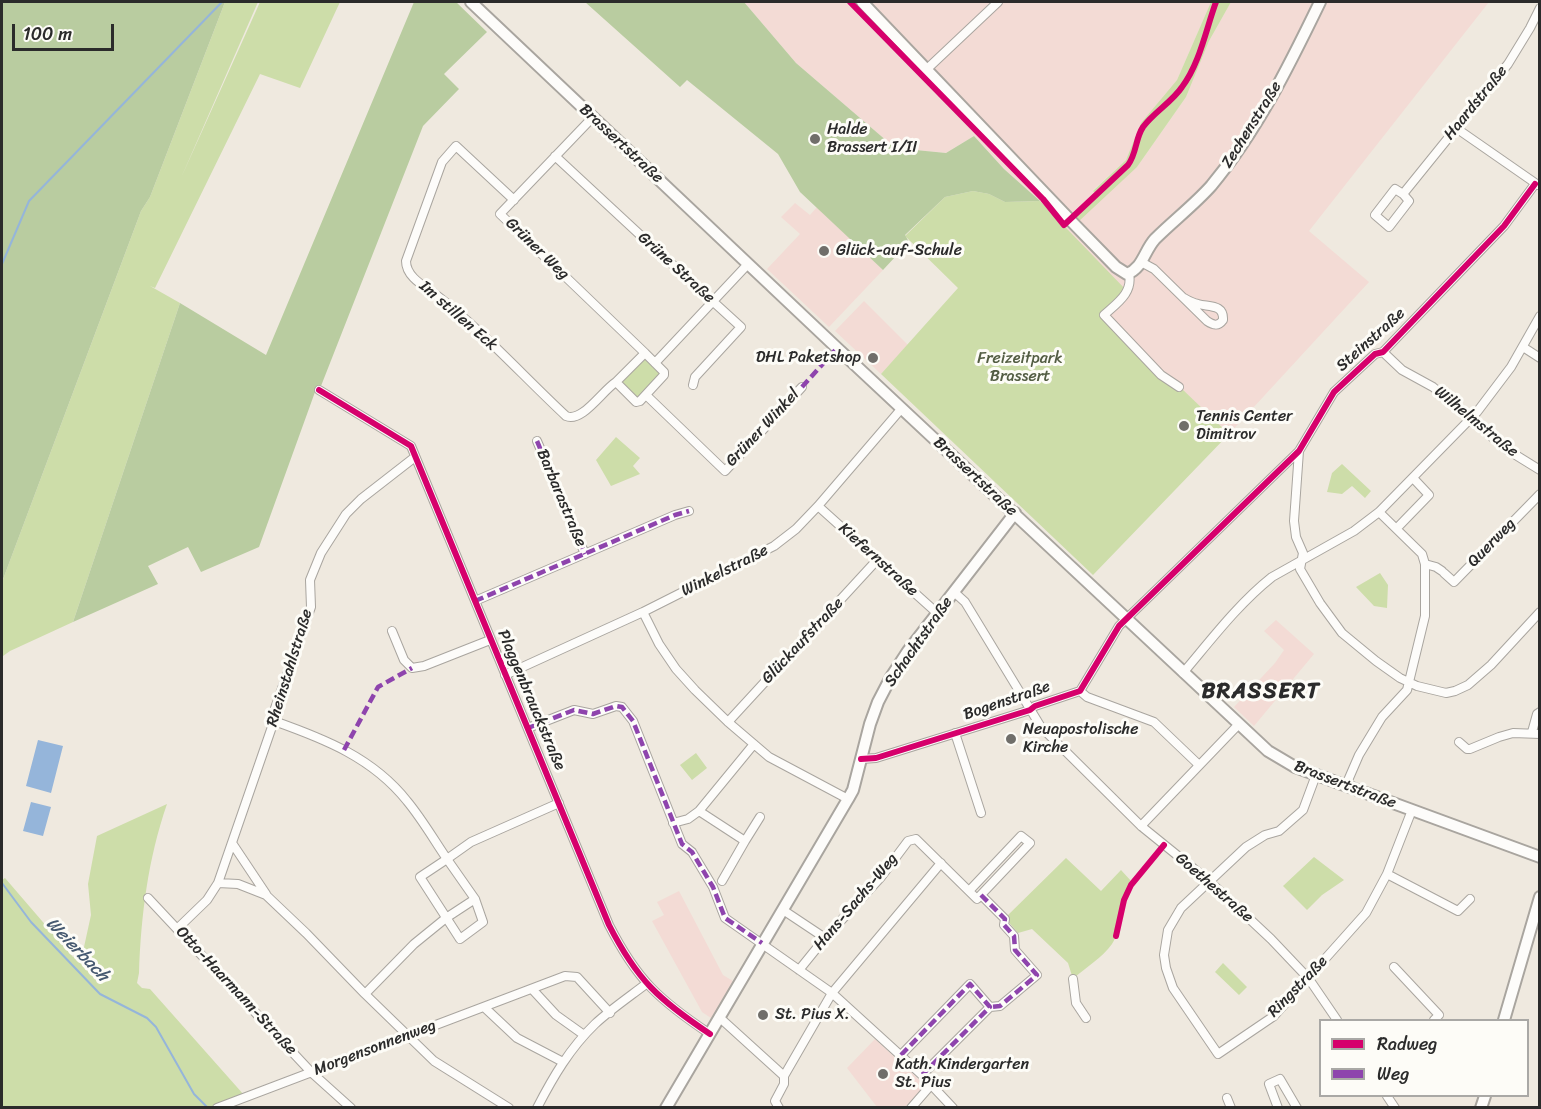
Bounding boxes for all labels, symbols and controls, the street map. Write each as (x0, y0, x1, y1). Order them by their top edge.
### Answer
scale bar (15, 12, 117, 50)
text: 100 m (23, 18, 72, 50)
street label: Haardstraße (1440, 62, 1512, 144)
street label: Zechenstraße (1218, 78, 1286, 172)
street label: Brassertstraße (575, 100, 667, 188)
place label: Halde Brassert I/II (827, 120, 917, 158)
marker: Halde Brassert I/II (808, 132, 822, 146)
street label: Grüner Weg (501, 214, 573, 284)
street label: Grüne Straße (634, 228, 718, 308)
place label: Glück-auf-Schule (836, 241, 962, 261)
marker: Glück-auf-Schule (817, 244, 831, 258)
street label: Im stillen Eck (415, 277, 501, 355)
street label: Steinstraße (1333, 304, 1409, 376)
place label: DHL Paketshop (756, 348, 861, 368)
park label: Freizeitpark Brassert (977, 349, 1063, 387)
marker: DHL Paketshop (866, 351, 880, 365)
street label: Wilhelmstraße (1430, 382, 1522, 462)
street label: Grüner Winkel (722, 385, 804, 471)
place label: Tennis Center Dimitrov (1196, 407, 1293, 445)
marker: Tennis Center Dimitrov (1177, 419, 1191, 433)
street label: Brassertstraße (929, 433, 1021, 521)
street label: Barbarastraße (532, 446, 590, 550)
street label: Querweg (1464, 515, 1520, 571)
street label: Kiefernstraße (834, 519, 922, 601)
street label: Winkelstraße (678, 541, 772, 601)
street label: Schachtstraße (881, 593, 957, 691)
street label: Glückaufstraße (758, 594, 848, 688)
street label: Rheinstahlstraße (263, 607, 317, 729)
street label: Plaggenbrauckstraße (493, 627, 569, 773)
street label: Bogenstraße (961, 677, 1053, 725)
district label: BRASSERT (1203, 679, 1319, 705)
place label: Neuapostolische Kirche (1023, 720, 1138, 758)
marker: Neuapostolische Kirche (1004, 732, 1018, 746)
street label: Brassertstraße (1291, 757, 1399, 813)
street label: Goethestraße (1171, 849, 1257, 927)
street label: Hans-Sachs-Weg (810, 850, 902, 954)
water label: Weierbach (41, 913, 113, 987)
street label: Otto-Haarmann-Straße (171, 923, 301, 1059)
street label: Ringstraße (1264, 952, 1332, 1022)
place label: St. Pius X. (775, 1005, 850, 1025)
marker: St. Pius X. (756, 1008, 770, 1022)
street label: Morgensonnenweg (311, 1016, 439, 1080)
legend (1319, 1019, 1529, 1097)
text: Radweg (1377, 1028, 1437, 1060)
place label: Kath. Kindergarten St. Pius (895, 1055, 1029, 1093)
text: Weg (1377, 1058, 1409, 1090)
marker: Kath. Kindergarten St. Pius (876, 1067, 890, 1081)

